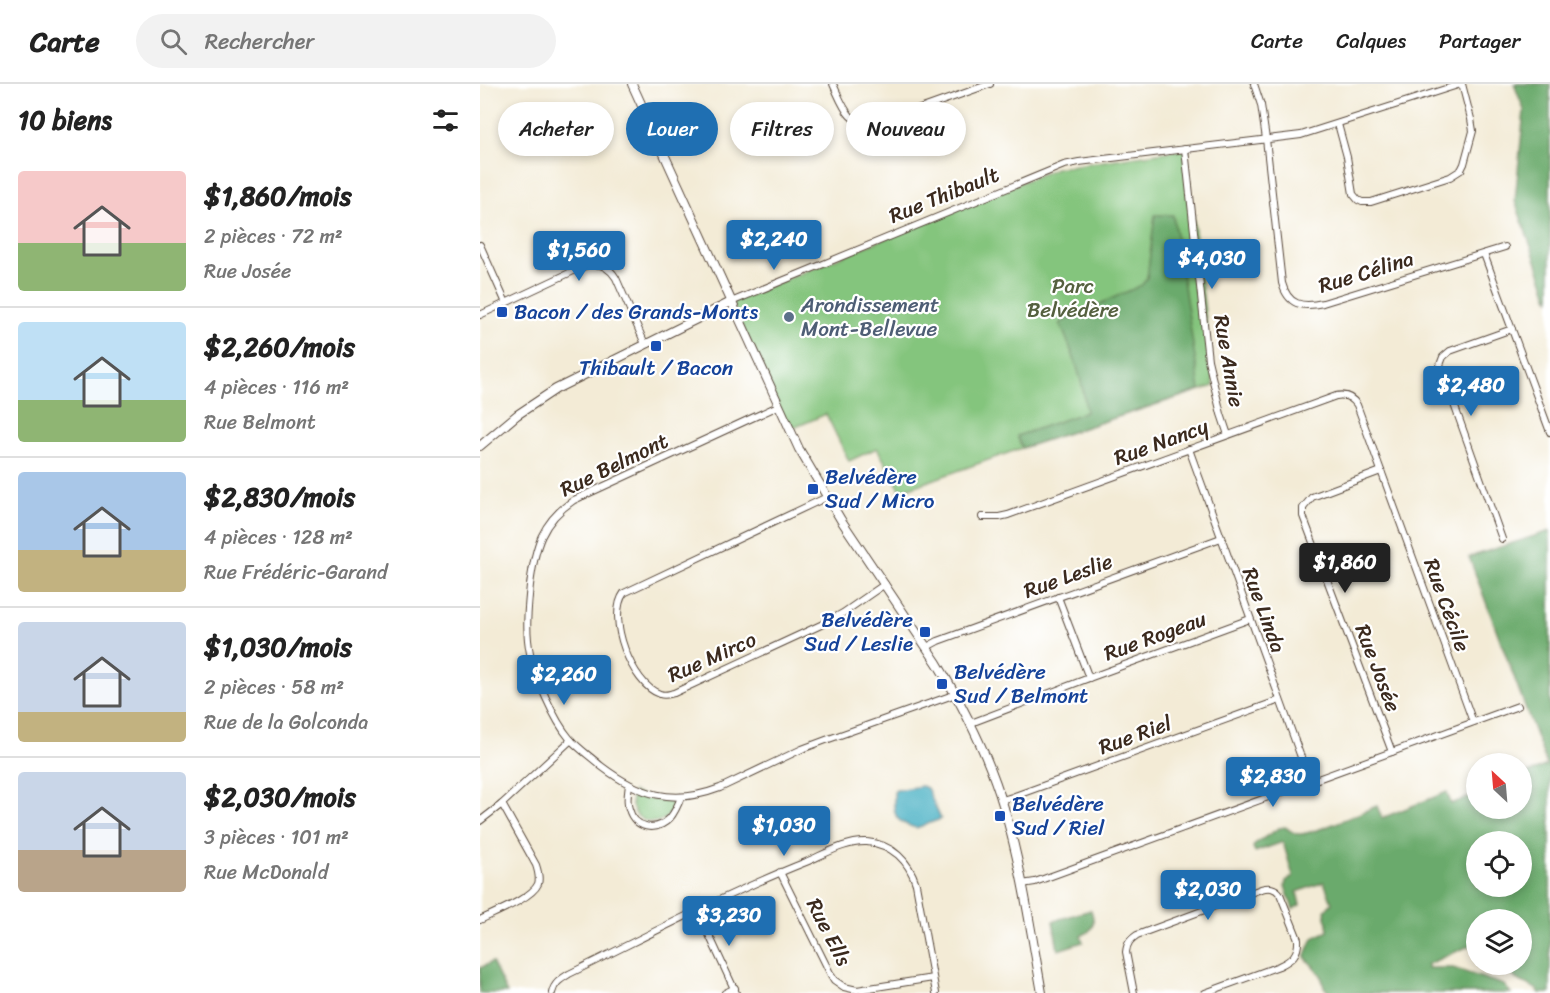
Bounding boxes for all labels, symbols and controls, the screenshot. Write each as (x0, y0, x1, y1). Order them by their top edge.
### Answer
search box (136, 14, 556, 68)
text: Carte (30, 17, 100, 66)
text: Rechercher (205, 22, 314, 61)
text: Carte (1251, 22, 1303, 60)
text: Calques (1336, 22, 1406, 60)
text: Partager (1439, 22, 1520, 60)
icon: search (157, 25, 190, 58)
text: 10 biens (18, 97, 112, 143)
chip: Acheter (498, 102, 614, 156)
chip: Louer (626, 102, 718, 156)
chip: Filtres (730, 102, 834, 156)
chip: Nouveau (846, 102, 966, 156)
icon: filters (429, 104, 462, 137)
street label: Rue Thibault (883, 156, 1005, 234)
text: $1,860/mois (204, 173, 352, 219)
icon: home (66, 195, 138, 267)
text: 2 pièces · 72 m² (204, 219, 343, 254)
pin: $2,240 (725, 220, 823, 271)
text: $2,240 (740, 222, 808, 257)
pin: $1,560 (530, 231, 628, 282)
text: $1,560 (547, 233, 611, 268)
pin: $4,030 (1163, 239, 1261, 290)
street label: Rue Célina (1314, 239, 1419, 304)
text: $4,030 (1178, 241, 1246, 276)
text: Rue Josée (204, 254, 291, 289)
park label: Parc Belvédère (1027, 267, 1119, 329)
place label: Arondissement Mont-Bellevue (800, 286, 939, 348)
place label: Bacon / des Grands-Monts (514, 293, 759, 331)
marker: Bacon / des Grands-Monts (495, 305, 509, 319)
marker: Arondissement Mont-Bellevue (782, 310, 796, 324)
street label: Rue Annie (1202, 312, 1256, 410)
text: $2,260/mois (204, 324, 355, 370)
marker: Thibault / Bacon (649, 339, 663, 353)
icon: home (66, 346, 138, 418)
place label: Thibault / Bacon (579, 349, 733, 387)
pin: $2,480 (1422, 366, 1520, 417)
text: $2,480 (1437, 368, 1505, 403)
text: 4 pièces · 116 m² (204, 370, 349, 405)
text: Rue Belmont (204, 405, 316, 440)
street label: Rue Nancy (1108, 407, 1214, 477)
street label: Rue Belmont (553, 422, 675, 508)
place label: Belvédère Sud / Micro (825, 458, 935, 520)
text: $2,830/mois (204, 474, 355, 520)
marker: Belvédère Sud / Micro (806, 482, 820, 496)
icon: home (66, 496, 138, 568)
text: 4 pièces · 128 m² (204, 520, 353, 555)
street label: Rue Leslie (1018, 542, 1118, 610)
pin: $1,860 (1296, 543, 1394, 594)
text: $1,860 (1313, 545, 1377, 580)
street label: Rue Cécile (1413, 553, 1482, 657)
text: Rue Frédéric-Garand (204, 555, 388, 590)
street label: Rue Linda (1231, 562, 1297, 659)
street label: Rue Rogeau (1098, 600, 1212, 672)
place label: Belvédère Sud / Leslie (804, 601, 913, 663)
street label: Rue Josée (1344, 618, 1412, 718)
street label: Rue Mirco (661, 620, 763, 693)
text: $1,030/mois (204, 624, 352, 670)
marker: Belvédère Sud / Leslie (918, 625, 932, 639)
icon: home (66, 646, 138, 718)
place label: Belvédère Sud / Belmont (954, 653, 1088, 715)
pin: $2,260 (515, 655, 613, 706)
text: $2,260 (531, 657, 597, 692)
text: 2 pièces · 58 m² (204, 670, 344, 705)
marker: Belvédère Sud / Belmont (935, 677, 949, 691)
street label: Rue Riel (1093, 704, 1178, 766)
text: Rue de la Golconda (204, 705, 368, 740)
north arrow (1466, 753, 1532, 819)
map controls (1466, 753, 1532, 975)
pin: $2,830 (1224, 757, 1322, 808)
text: $2,830 (1240, 759, 1306, 794)
text: $2,030/mois (204, 774, 356, 820)
place label: Belvédère Sud / Riel (1012, 785, 1105, 847)
icon: home (66, 796, 138, 868)
pin: $1,030 (735, 806, 833, 857)
text: $1,030 (752, 808, 816, 843)
marker: Belvédère Sud / Riel (993, 809, 1007, 823)
text: 3 pièces · 101 m² (204, 820, 349, 855)
button: locate (1466, 831, 1532, 897)
text: Rue McDonald (204, 855, 328, 890)
pin: $2,030 (1159, 870, 1257, 921)
text: $2,030 (1175, 872, 1241, 907)
street label: Rue Ells (796, 891, 863, 973)
pin: $3,230 (680, 896, 778, 947)
text: $3,230 (697, 898, 761, 933)
button: layers (1466, 909, 1532, 975)

